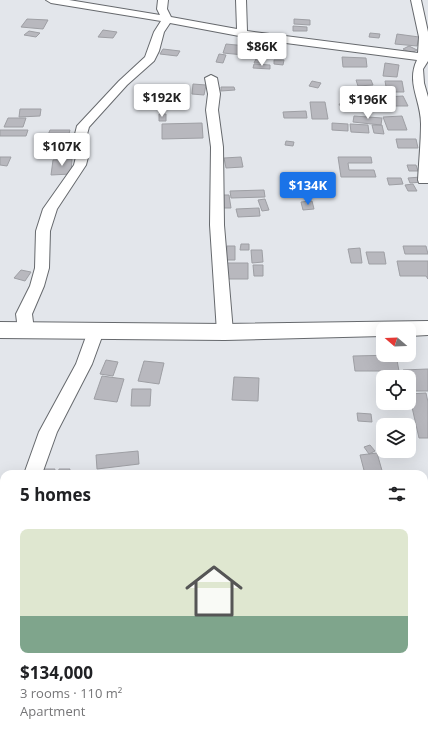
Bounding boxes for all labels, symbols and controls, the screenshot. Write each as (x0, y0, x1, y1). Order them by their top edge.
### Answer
pin: $86K (238, 33, 286, 67)
text: $86K (247, 37, 277, 55)
pin: $192K (134, 84, 190, 118)
pin: $196K (340, 86, 396, 120)
text: $192K (143, 88, 181, 106)
text: $196K (349, 90, 387, 108)
pin: $107K (34, 133, 90, 167)
text: $107K (43, 137, 81, 155)
pin: $134K (280, 172, 336, 206)
text: $134K (289, 176, 327, 194)
north arrow (376, 322, 416, 362)
map controls (376, 322, 416, 458)
button: locate (376, 370, 416, 410)
button: layers (376, 418, 416, 458)
text: 5 homes (20, 483, 91, 506)
icon: filters (386, 483, 408, 505)
icon: home (178, 555, 250, 627)
text: $134,000 (20, 661, 93, 684)
text: 3 rooms · 110 m² (20, 684, 122, 702)
text: Apartment (20, 702, 85, 720)

